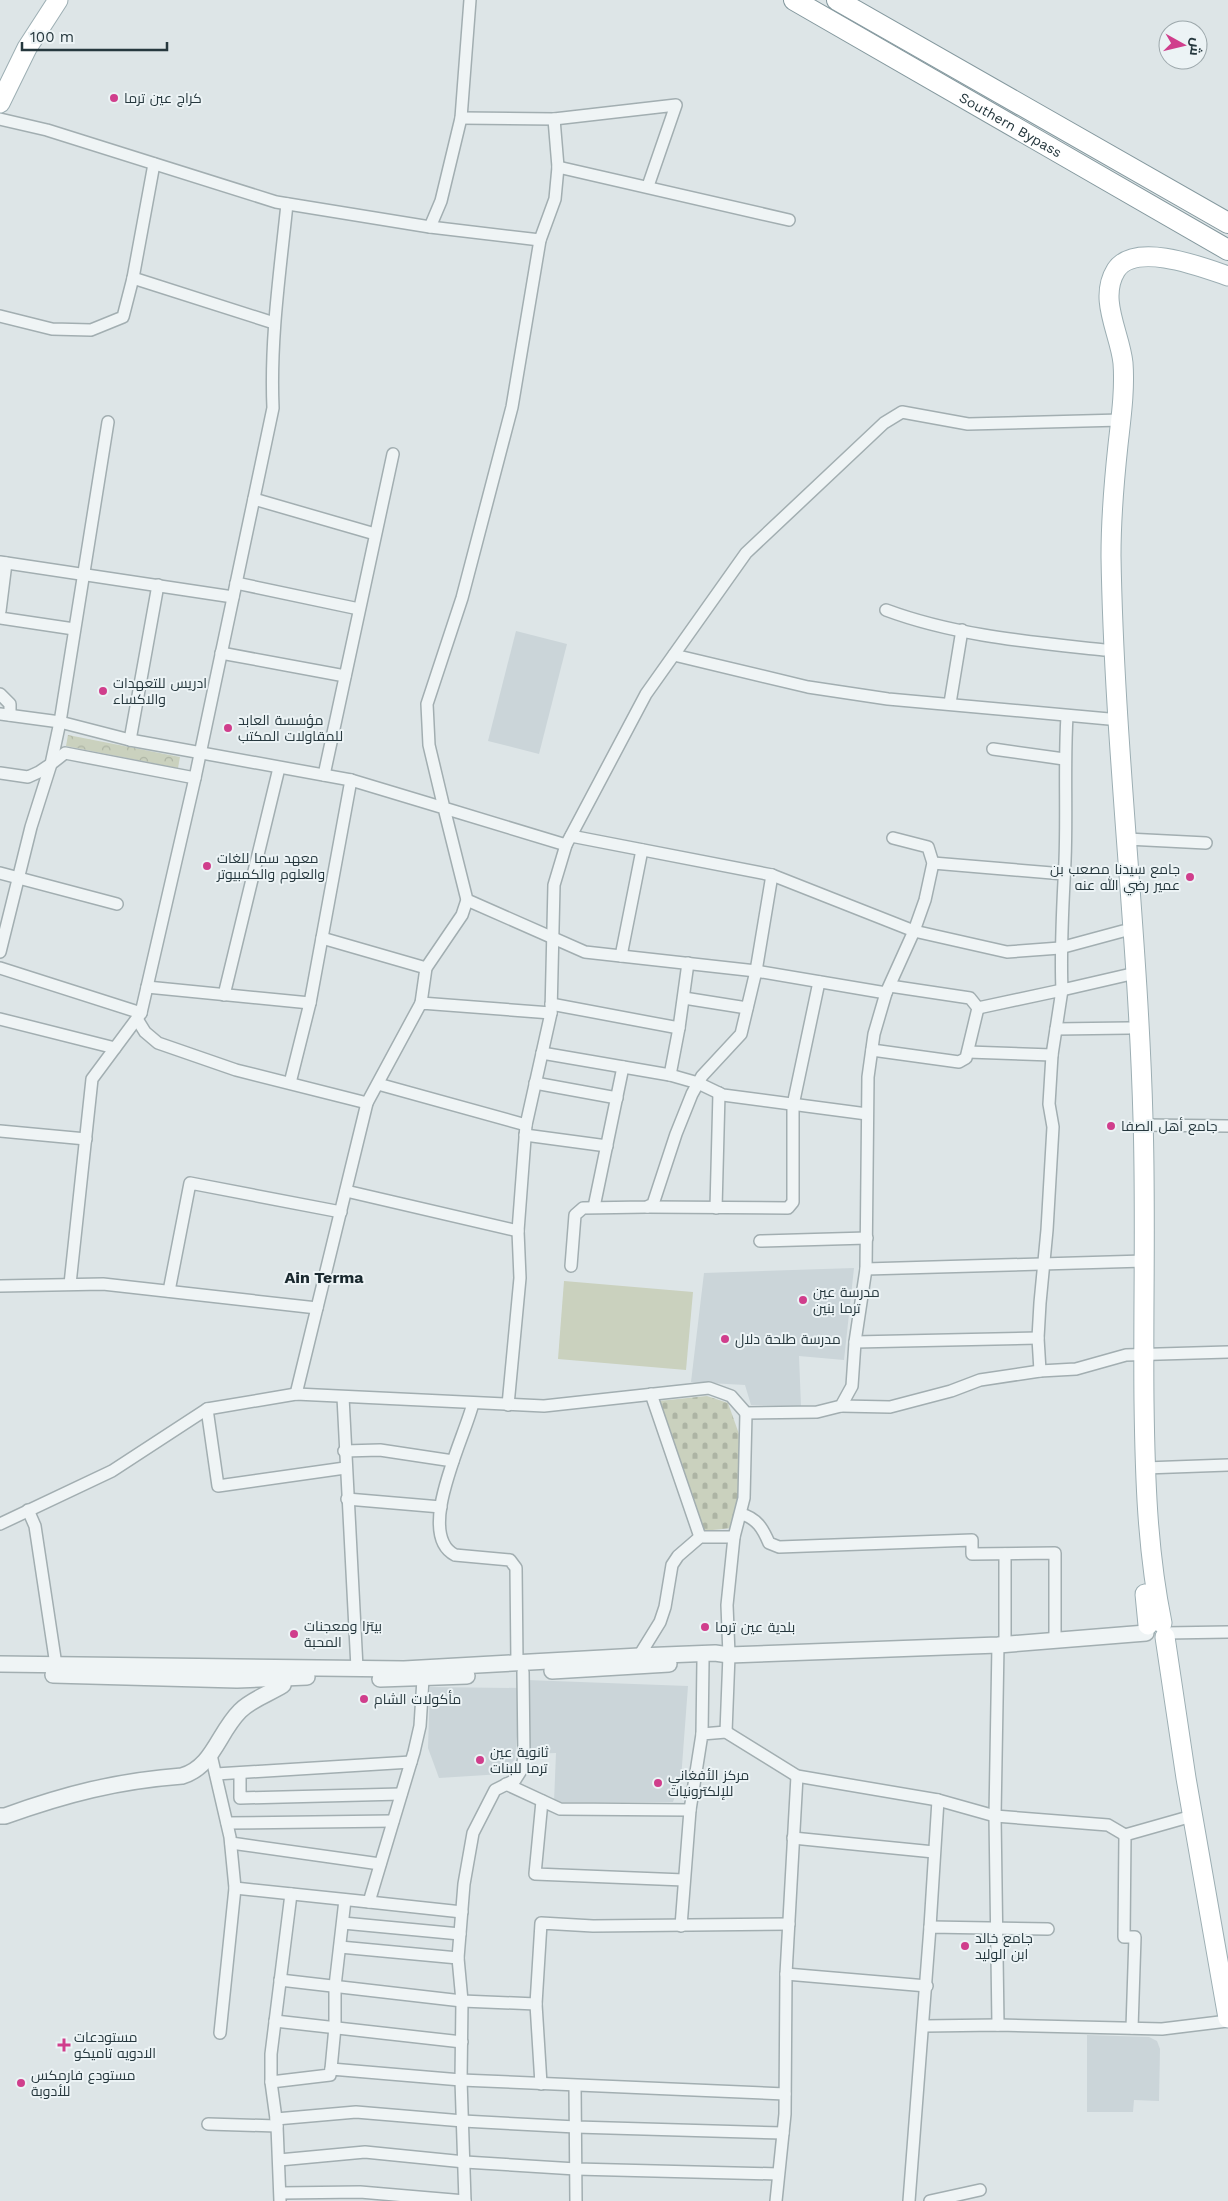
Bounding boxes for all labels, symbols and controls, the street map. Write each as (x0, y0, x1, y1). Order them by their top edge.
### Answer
scale bar (22, 20, 168, 52)
north arrow (1158, 20, 1208, 70)
text: 100 m (30, 28, 74, 46)
text: ش (1186, 37, 1205, 57)
street label: Southern Bypass (957, 89, 1065, 161)
place label: كراج عين ترما (124, 90, 202, 107)
marker: كراج عين ترما (108, 92, 120, 104)
place label: ادريس للتعهدات والاكساء (113, 675, 207, 707)
marker: ادريس للتعهدات والاكساء (97, 685, 109, 697)
place label: مؤسسة العابد للمقاولات المكتب (238, 712, 343, 744)
marker: مؤسسة العابد للمقاولات المكتب (222, 722, 234, 734)
place label: معهد سما للغات والعلوم والكمبيوتر (216, 850, 325, 884)
marker: معهد سما للغات والعلوم والكمبيوتر (201, 860, 213, 872)
place label: جامع سيدنا مصعب بن عمير رضي الله عنه (1050, 861, 1180, 896)
marker: جامع سيدنا مصعب بن عمير رضي الله عنه (1184, 871, 1196, 883)
place label: جامع أهل الصفا (1121, 1117, 1218, 1135)
marker: جامع أهل الصفا (1105, 1120, 1117, 1132)
district label: Ain Terma (284, 1268, 364, 1287)
place label: مدرسة عين ترما بنين (813, 1284, 880, 1316)
marker: مدرسة عين ترما بنين (797, 1294, 809, 1306)
place label: مدرسة طلحة دلال (735, 1331, 841, 1348)
marker: مدرسة طلحة دلال (719, 1333, 731, 1345)
place label: بيتزا ومعجنات المحبة (304, 1618, 382, 1650)
place label: بلدية عين ترما (715, 1619, 795, 1635)
marker: بلدية عين ترما (699, 1621, 711, 1633)
marker: بيتزا ومعجنات المحبة (288, 1628, 300, 1640)
place label: مأكولات الشام (374, 1690, 461, 1709)
marker: مأكولات الشام (358, 1693, 370, 1705)
place label: ثانوية عين ترما للبنات (490, 1744, 549, 1776)
marker: ثانوية عين ترما للبنات (474, 1754, 486, 1766)
place label: مركز الأفغاني للإلكترونيات (668, 1767, 749, 1800)
marker: مركز الأفغاني للإلكترونيات (652, 1777, 664, 1789)
place label: جامع خالد ابن الوليد (975, 1930, 1033, 1962)
marker: جامع خالد ابن الوليد (959, 1940, 971, 1952)
place label: مستودعات الادويه تاميكو (74, 2029, 156, 2061)
marker: مستودعات الادويه تاميكو (58, 2039, 70, 2051)
place label: مستودع فارمكس للأدوبة (31, 2067, 135, 2099)
marker: مستودع فارمكس للأدوبة (15, 2077, 27, 2089)

